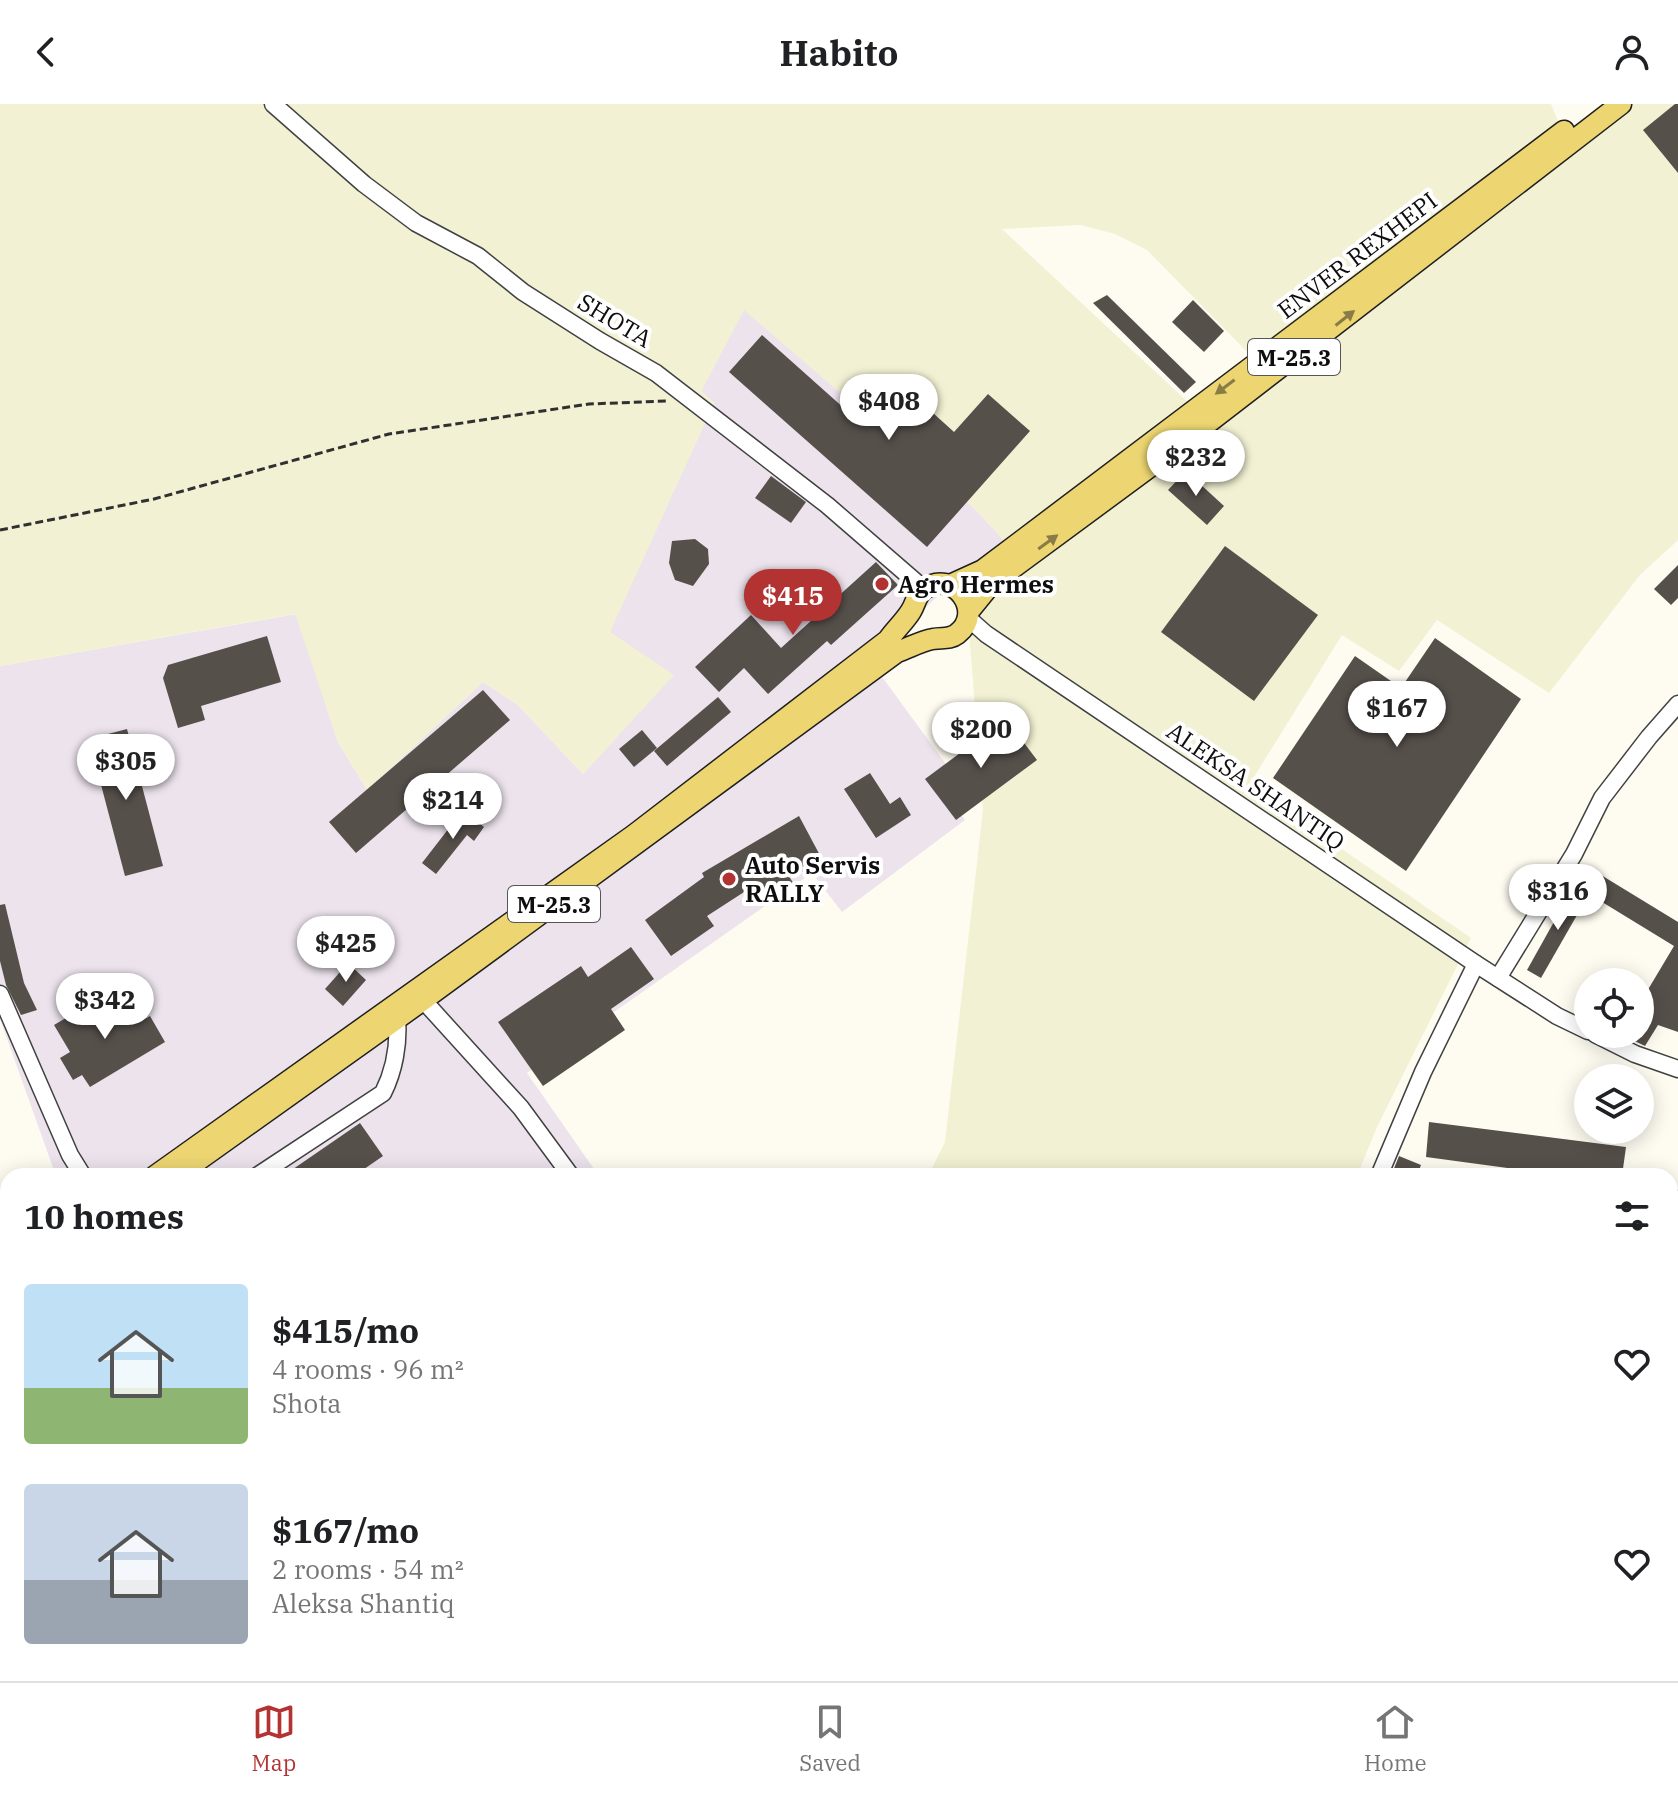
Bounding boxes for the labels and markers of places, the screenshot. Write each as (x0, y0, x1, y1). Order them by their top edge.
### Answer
pin: $408 (842, 374, 936, 442)
pin: $232 (1149, 430, 1243, 498)
place label: Agro Hermes (898, 568, 1054, 600)
pin: $415 (746, 569, 840, 637)
marker: Agro Hermes (873, 575, 891, 593)
pin: $167 (1350, 681, 1444, 749)
pin: $200 (934, 702, 1028, 770)
pin: $305 (79, 734, 173, 802)
pin: $214 (406, 773, 500, 841)
place label: Auto Servis RALLY (745, 849, 880, 909)
pin: $316 (1511, 864, 1605, 932)
marker: Auto Servis RALLY (720, 870, 738, 888)
pin: $425 (299, 916, 393, 984)
pin: $342 (58, 973, 152, 1041)

